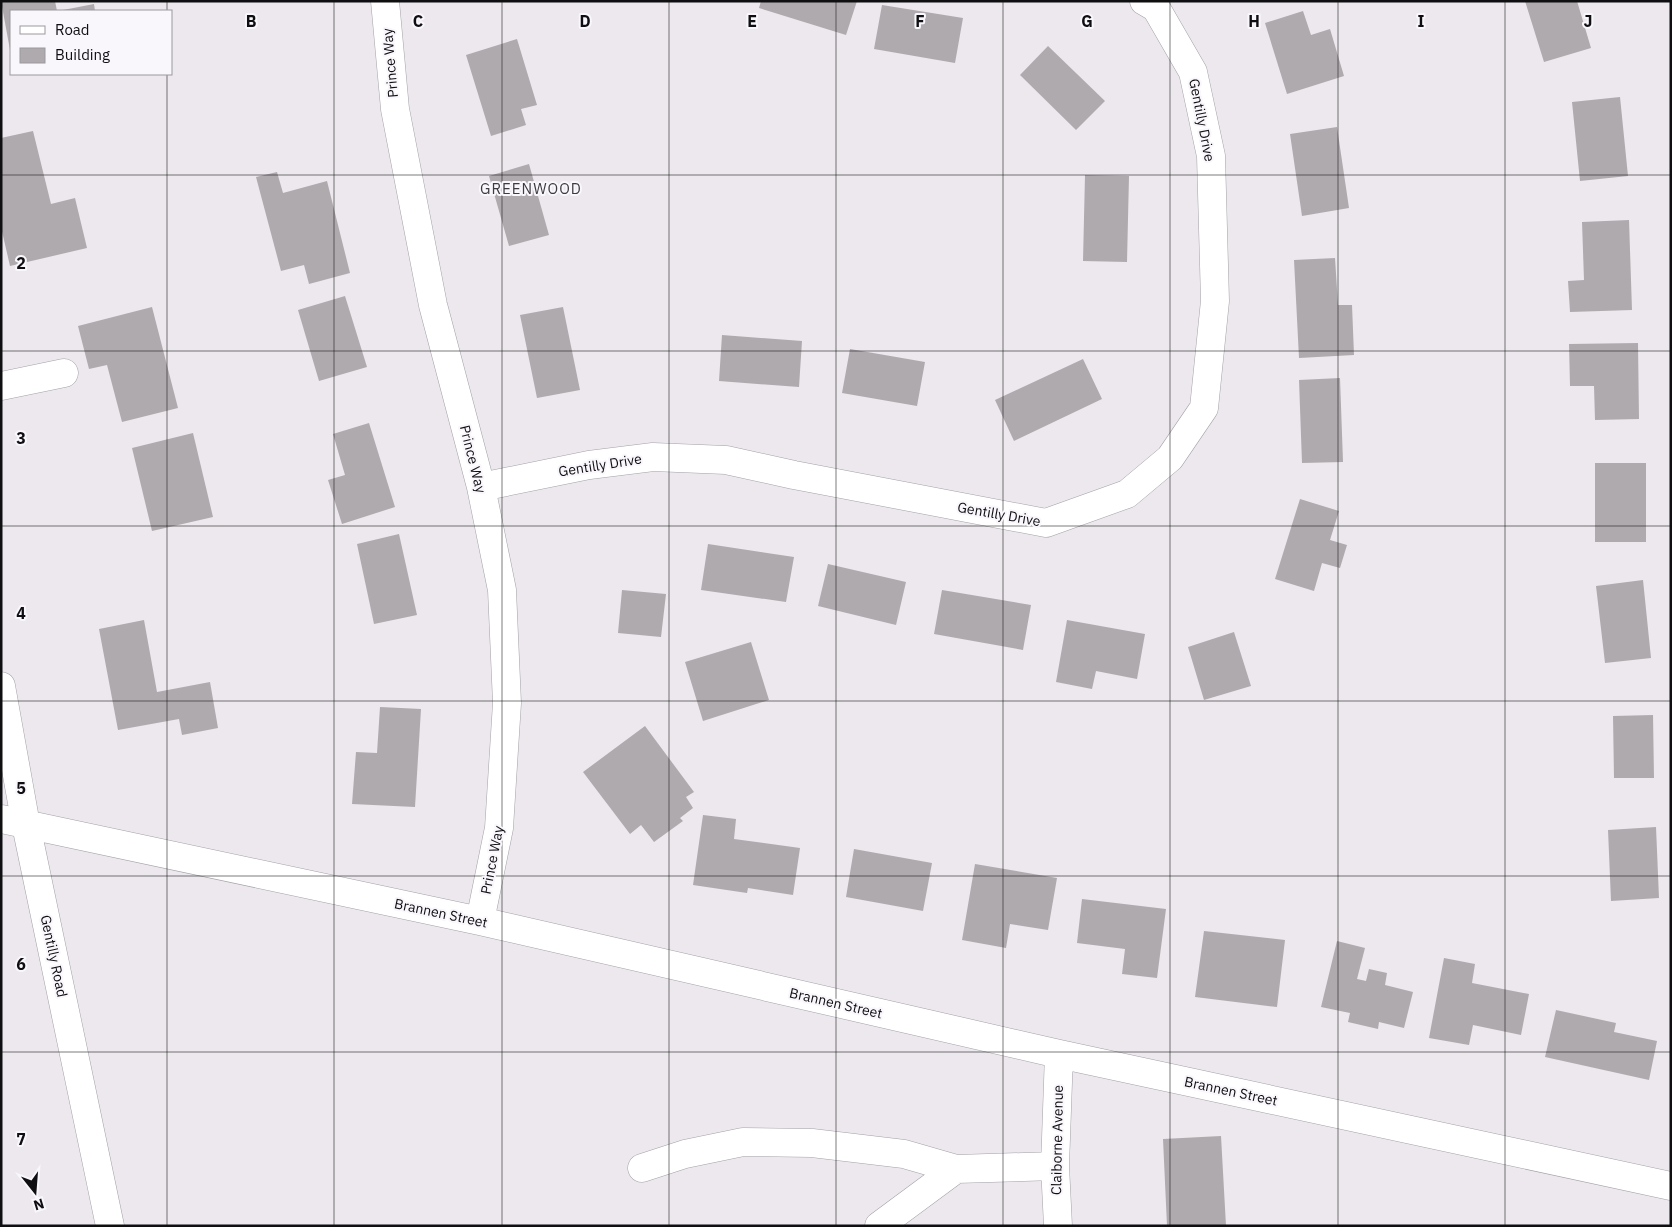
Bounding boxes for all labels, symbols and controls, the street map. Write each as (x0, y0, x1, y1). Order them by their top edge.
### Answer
legend (10, 10, 172, 75)
text: B (246, 11, 257, 31)
text: C (413, 11, 423, 31)
text: D (579, 11, 591, 31)
text: E (747, 11, 757, 31)
text: F (915, 11, 925, 31)
text: G (1081, 11, 1093, 31)
text: H (1248, 11, 1260, 31)
text: I (1418, 11, 1425, 31)
text: J (1584, 11, 1592, 31)
text: Road (55, 20, 90, 39)
street label: Prince Way (378, 28, 402, 98)
text: Building (55, 45, 110, 64)
street label: Gentilly Drive (1185, 77, 1219, 163)
district label: GREENWOOD (480, 179, 582, 198)
text: 2 (16, 253, 26, 273)
street label: Prince Way (456, 423, 490, 495)
text: 3 (16, 428, 26, 448)
street label: Gentilly Drive (557, 449, 643, 480)
street label: Gentilly Drive (956, 498, 1042, 530)
text: 4 (16, 603, 26, 623)
text: 5 (16, 778, 26, 798)
street label: Prince Way (477, 824, 507, 896)
street label: Brannen Street (393, 894, 489, 932)
street label: Gentilly Road (36, 913, 72, 999)
text: 6 (16, 954, 26, 974)
street label: Brannen Street (788, 984, 884, 1022)
street label: Brannen Street (1183, 1072, 1279, 1110)
street label: Claiborne Avenue (1047, 1084, 1067, 1195)
text: 7 (16, 1129, 26, 1149)
north arrow (10, 1167, 60, 1217)
text: N (31, 1194, 46, 1215)

